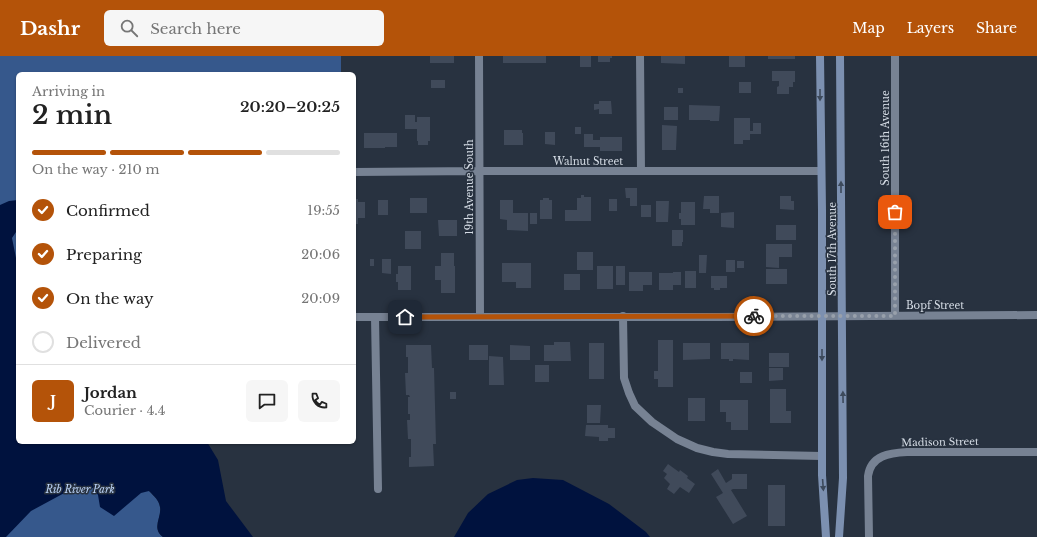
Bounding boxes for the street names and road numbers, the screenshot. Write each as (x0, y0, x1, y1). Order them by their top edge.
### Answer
street label: South 16th Avenue (879, 90, 892, 186)
street label: 19th Avenue South (463, 139, 476, 235)
street label: Walnut Street (552, 155, 623, 168)
street label: South 17th Avenue (826, 202, 839, 296)
street label: Bopf Street (906, 299, 964, 312)
street label: Madison Street (901, 435, 979, 449)

